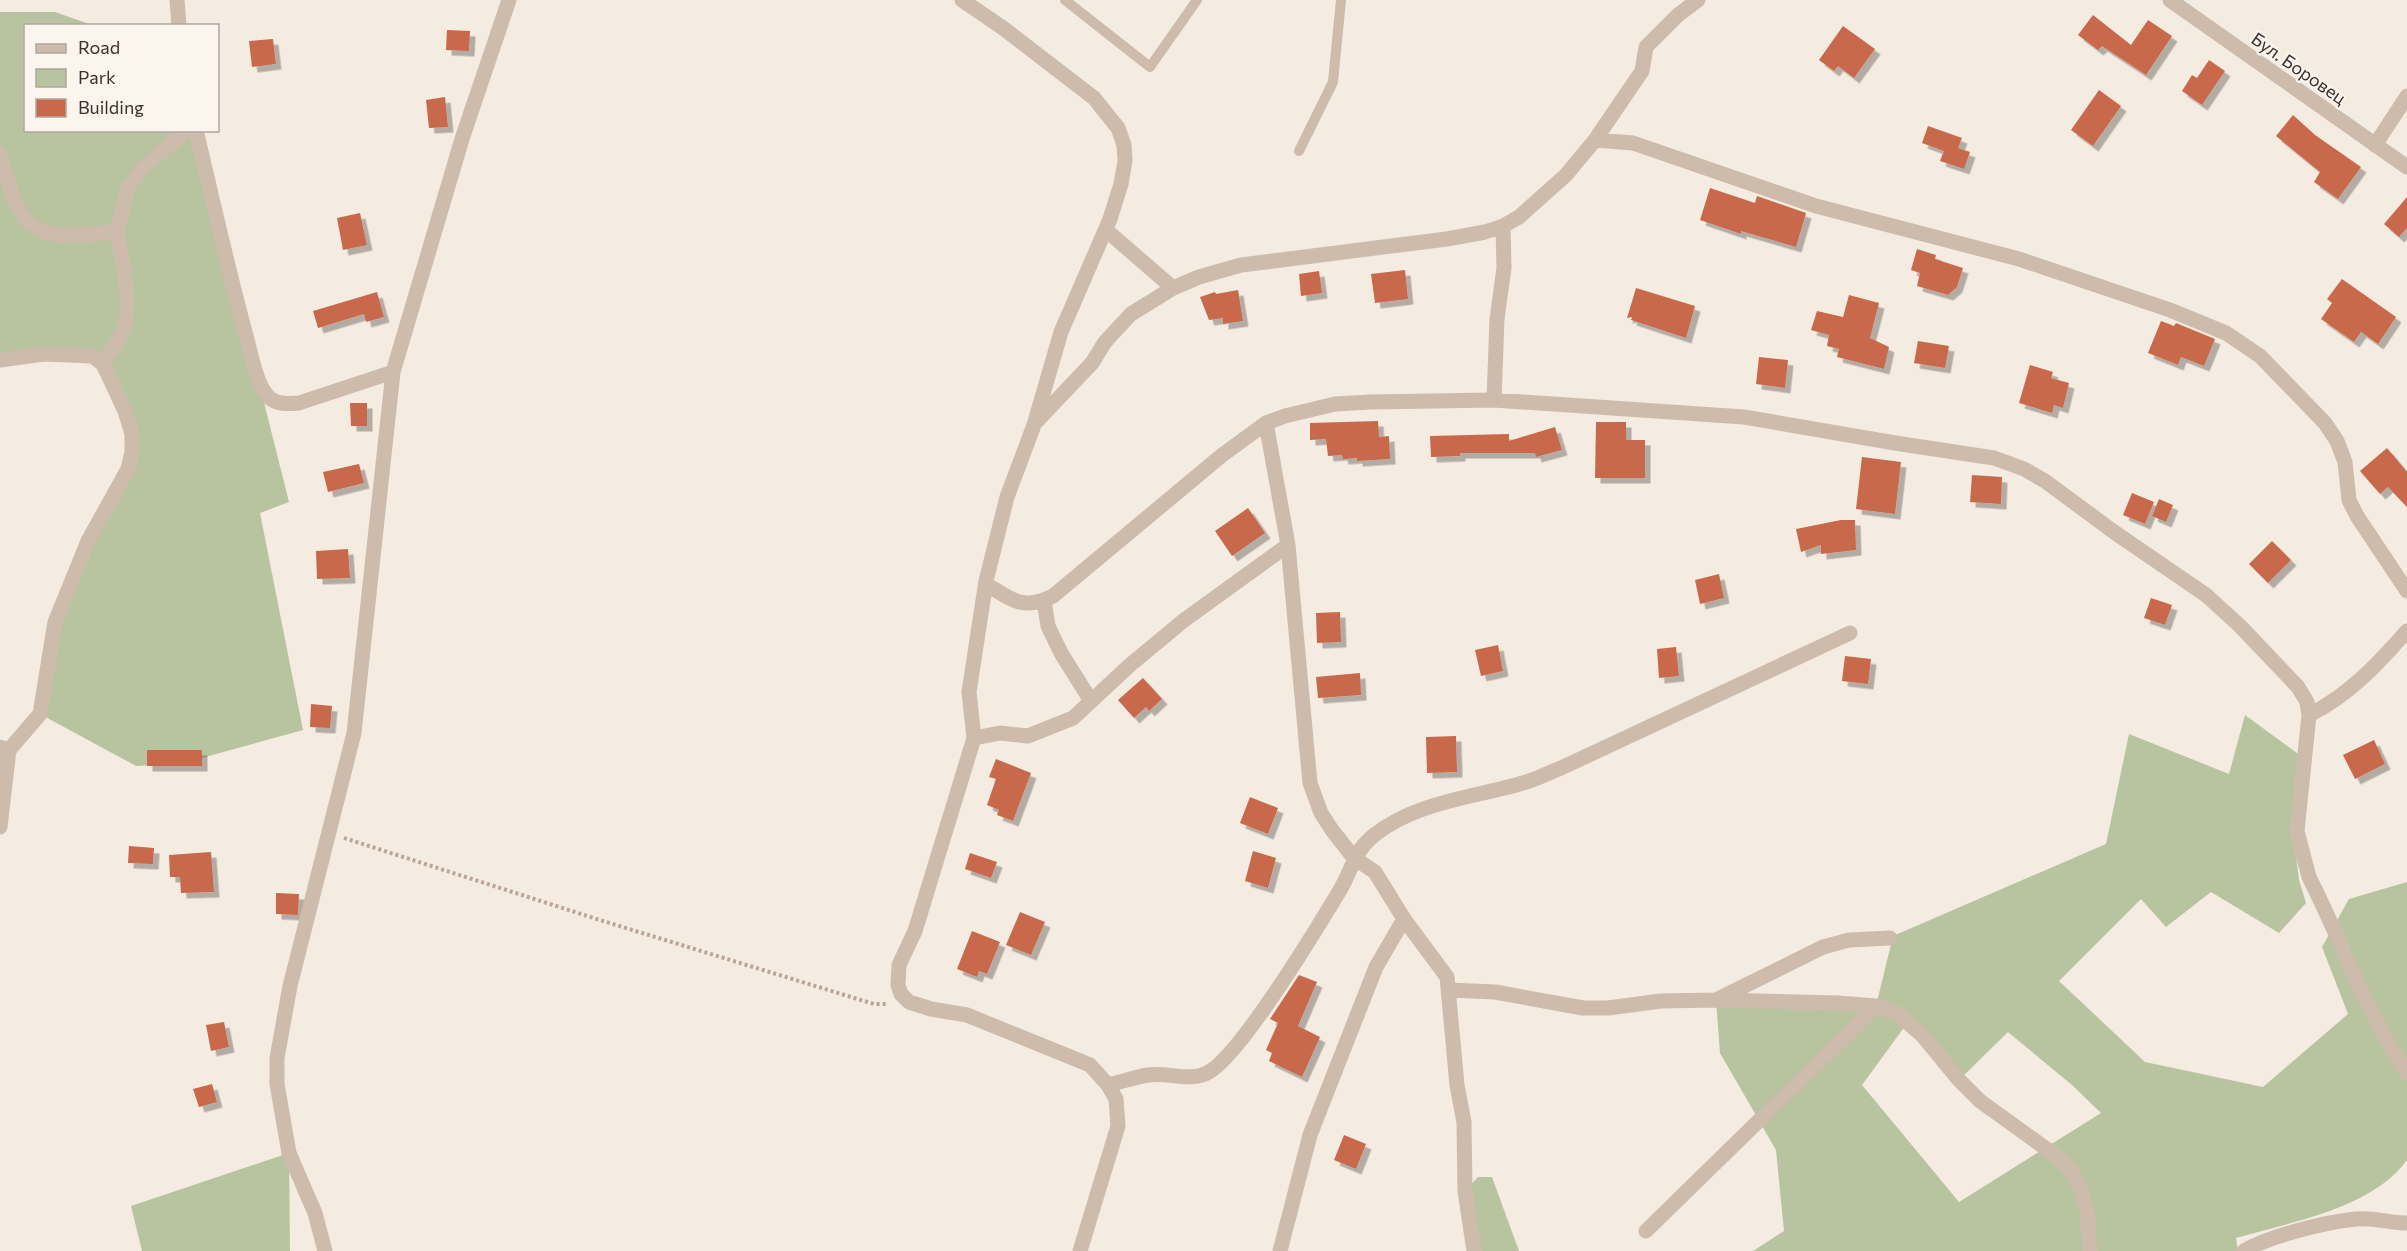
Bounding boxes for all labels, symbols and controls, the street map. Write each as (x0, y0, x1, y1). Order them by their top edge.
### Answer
legend (24, 24, 219, 132)
street label: Бул. Боровец (2247, 27, 2351, 109)
text: Road (78, 36, 120, 58)
text: Park (78, 66, 116, 88)
text: Building (78, 96, 144, 118)

